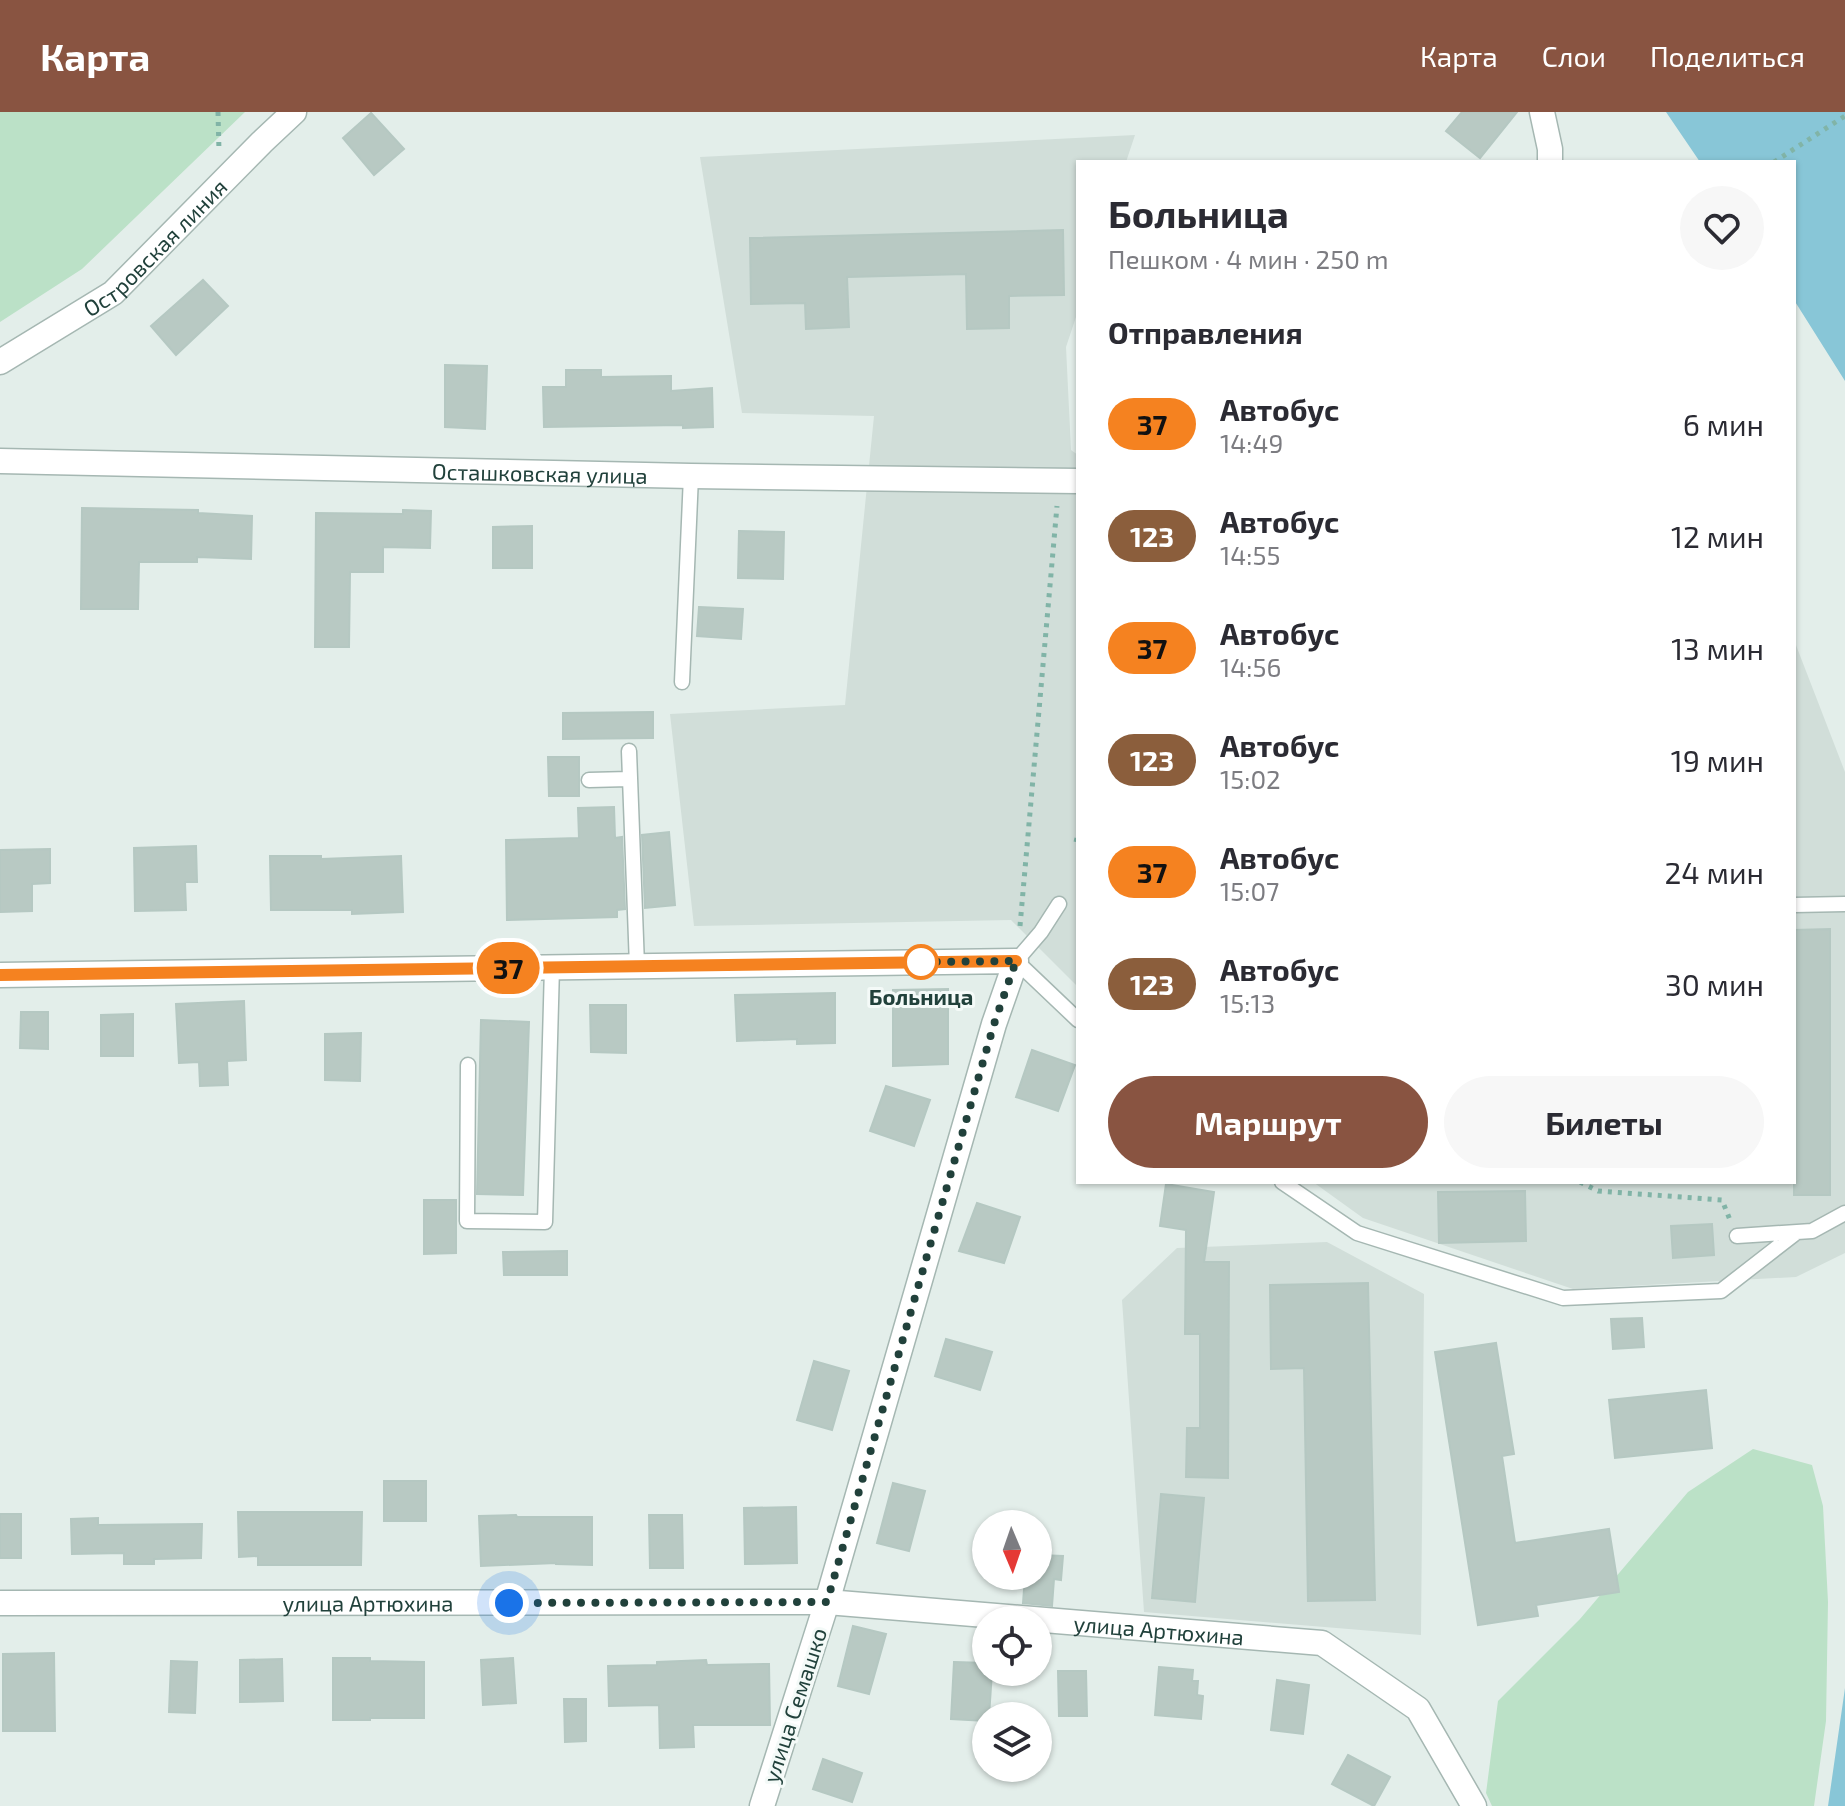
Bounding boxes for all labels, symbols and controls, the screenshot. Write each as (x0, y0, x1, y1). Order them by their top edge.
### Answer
text: Карта (40, 33, 150, 79)
text: Карта (1420, 39, 1498, 73)
text: Слои (1542, 39, 1606, 73)
text: Поделиться (1650, 39, 1805, 73)
street label: Островская линия (78, 173, 232, 321)
button: heart (1680, 186, 1764, 270)
text: Больница (1108, 190, 1289, 236)
text: Пешком · 4 мин · 250 m (1108, 243, 1388, 274)
text: Отправления (1108, 314, 1303, 350)
text: Автобус (1220, 391, 1339, 427)
text: 6 мин (1683, 406, 1764, 442)
text: 37 (1137, 407, 1167, 441)
text: 14:49 (1220, 427, 1283, 458)
street label: Осташковская улица (432, 457, 648, 488)
text: Автобус (1220, 503, 1339, 539)
text: 12 мин (1671, 518, 1764, 554)
text: 123 (1130, 519, 1174, 553)
text: 14:55 (1220, 539, 1280, 570)
text: Автобус (1220, 615, 1339, 651)
text: 13 мин (1671, 630, 1764, 666)
text: 37 (1137, 631, 1167, 665)
text: 14:56 (1220, 651, 1281, 682)
text: Автобус (1220, 727, 1339, 763)
text: 19 мин (1671, 742, 1764, 778)
text: 123 (1130, 743, 1174, 777)
text: 15:02 (1220, 763, 1281, 794)
text: Автобус (1220, 839, 1339, 875)
text: 24 мин (1664, 854, 1764, 890)
text: 37 (1137, 855, 1167, 889)
text: 15:07 (1220, 875, 1279, 906)
line badge: 37 (472, 942, 544, 994)
marker: Больница (904, 945, 938, 979)
text: 37 (493, 951, 523, 985)
text: Автобус (1220, 951, 1339, 987)
text: 30 мин (1665, 966, 1764, 1002)
text: 123 (1130, 967, 1174, 1001)
place label: Больница (869, 983, 973, 1009)
text: 15:13 (1220, 987, 1275, 1018)
button: Маршрут (1108, 1076, 1428, 1168)
button: Билеты (1444, 1076, 1764, 1168)
north arrow (972, 1510, 1052, 1590)
map controls (972, 1510, 1052, 1782)
your location (489, 1583, 529, 1623)
street label: улица Артюхина (283, 1589, 453, 1617)
button: locate (972, 1606, 1052, 1686)
street label: улица Артюхина (1073, 1609, 1245, 1649)
street label: улица Семашко (757, 1624, 832, 1786)
button: layers (972, 1702, 1052, 1782)

